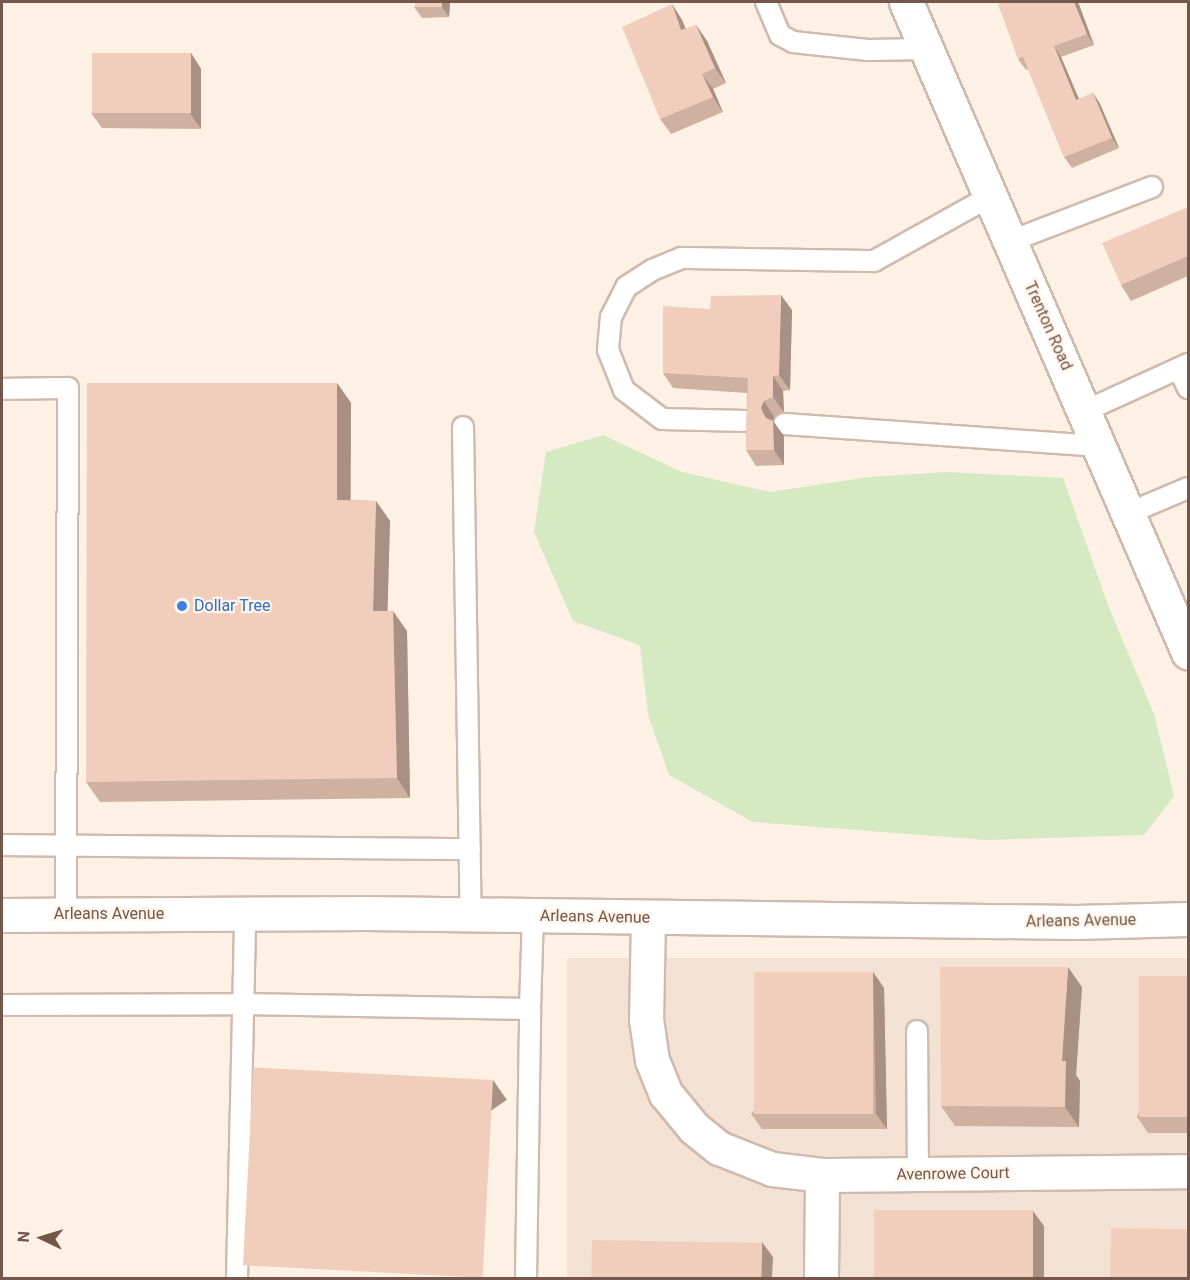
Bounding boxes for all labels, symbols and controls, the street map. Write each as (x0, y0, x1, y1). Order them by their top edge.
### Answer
street label: Trenton Road (1020, 279, 1076, 373)
place label: Dollar Tree (194, 596, 271, 616)
marker: Dollar Tree (175, 599, 189, 613)
street label: Arleans Avenue (54, 904, 164, 924)
street label: Arleans Avenue (540, 906, 650, 928)
street label: Arleans Avenue (1026, 910, 1136, 932)
street label: Avenrowe Court (896, 1163, 1010, 1185)
north arrow (12, 1208, 72, 1268)
text: N (14, 1230, 33, 1243)

